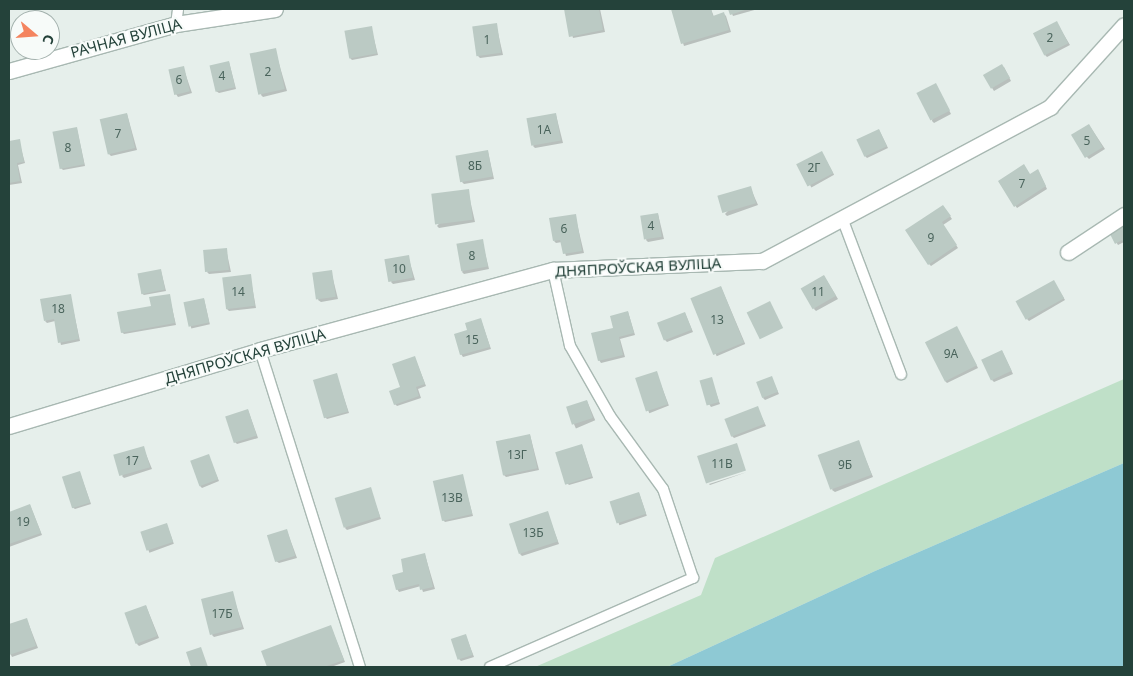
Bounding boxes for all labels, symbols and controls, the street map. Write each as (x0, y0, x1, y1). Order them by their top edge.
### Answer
north arrow (10, 10, 60, 60)
street label: РАЧНАЯ ВУЛІЦА (68, 15, 184, 61)
house number: 2 (1047, 31, 1053, 45)
text: С (38, 32, 59, 47)
house number: 1 (484, 33, 490, 47)
house number: 2 (265, 65, 271, 79)
house number: 4 (219, 69, 225, 83)
house number: 6 (176, 73, 182, 87)
house number: 1А (537, 123, 551, 137)
house number: 7 (115, 127, 121, 141)
house number: 5 (1084, 134, 1090, 148)
house number: 8 (65, 141, 71, 155)
house number: 8Б (468, 159, 482, 173)
house number: 2Г (808, 161, 820, 175)
house number: 7 (1019, 177, 1025, 191)
house number: 4 (648, 219, 654, 233)
house number: 6 (561, 222, 567, 236)
house number: 9 (928, 231, 934, 245)
house number: 8 (469, 249, 475, 263)
street label: ДНЯПРОЎСКАЯ ВУЛІЦА (555, 254, 721, 280)
house number: 10 (392, 262, 406, 276)
house number: 14 (231, 285, 245, 299)
house number: 11 (811, 285, 825, 299)
house number: 18 (51, 302, 65, 316)
house number: 13 (710, 313, 724, 327)
street label: ДНЯПРОЎСКАЯ ВУЛІЦА (163, 324, 327, 388)
house number: 15 (465, 333, 479, 347)
house number: 9А (944, 347, 958, 361)
house number: 13Г (507, 448, 527, 462)
house number: 17 (125, 454, 139, 468)
house number: 11В (711, 457, 733, 471)
house number: 9Б (838, 458, 852, 472)
house number: 13В (441, 491, 463, 505)
house number: 19 (16, 515, 30, 529)
house number: 13Б (522, 526, 544, 540)
house number: 17Б (211, 607, 233, 621)

